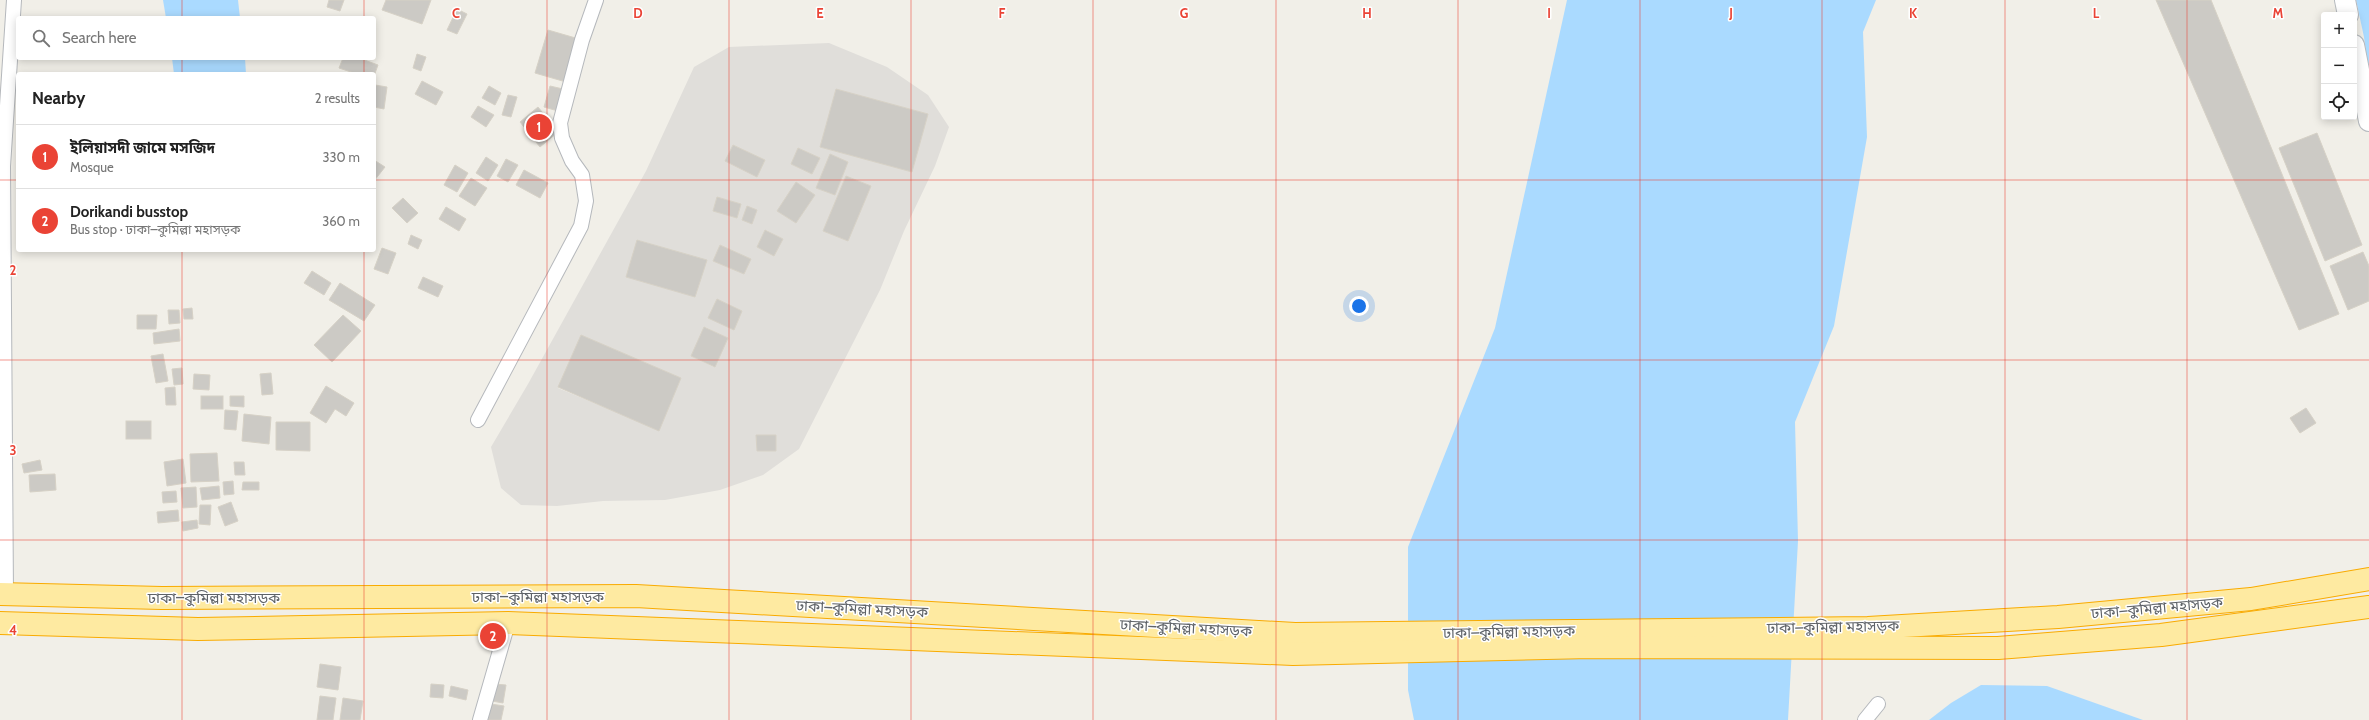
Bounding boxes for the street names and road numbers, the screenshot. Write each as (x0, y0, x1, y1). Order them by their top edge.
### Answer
street label: ঢাকা–কুমিল্লা মহাসড়ক (471, 588, 605, 606)
street label: ঢাকা–কুমিল্লা মহাসড়ক (147, 589, 281, 607)
street label: ঢাকা–কুমিল্লা মহাসড়ক (2089, 593, 2225, 623)
street label: ঢাকা–কুমিল্লা মহাসড়ক (794, 596, 929, 621)
street label: ঢাকা–কুমিল্লা মহাসড়ক (1118, 615, 1253, 640)
street label: ঢাকা–কুমিল্লা মহাসড়ক (1766, 617, 1900, 637)
street label: ঢাকা–কুমিল্লা মহাসড়ক (1442, 622, 1576, 642)

